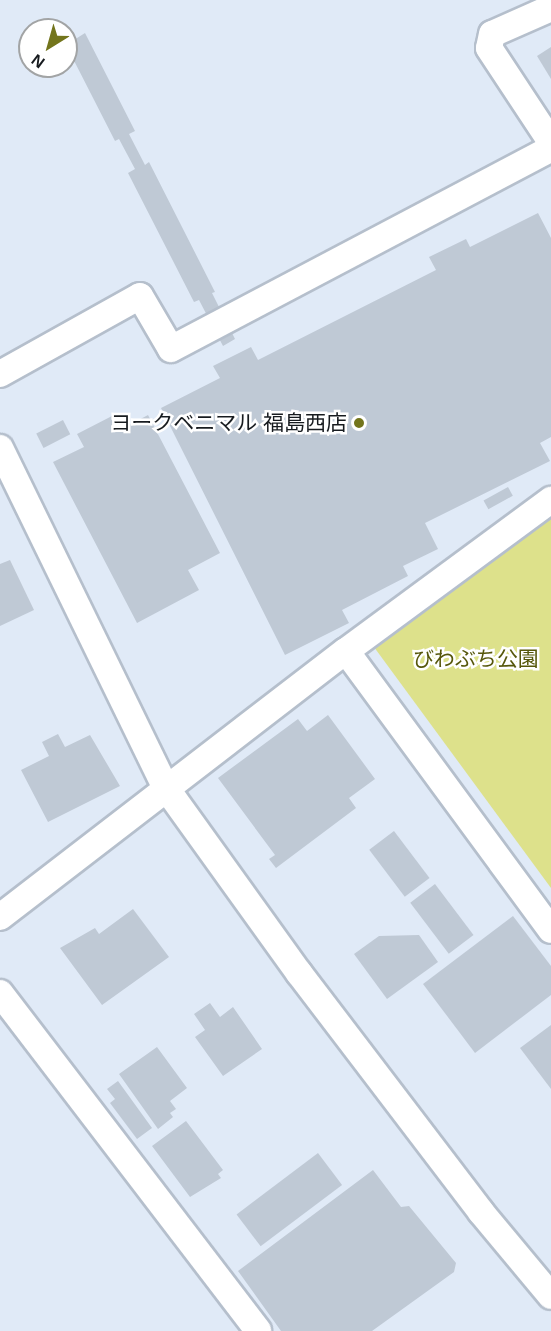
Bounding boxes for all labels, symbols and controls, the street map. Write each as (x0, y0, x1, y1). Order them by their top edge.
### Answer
north arrow (18, 18, 78, 78)
text: N (28, 51, 48, 71)
place label: ヨークベニマル 福島西店 (110, 410, 347, 436)
marker: ヨークベニマル 福島西店 (352, 416, 366, 430)
park label: びわぶち公園 (413, 646, 539, 672)

